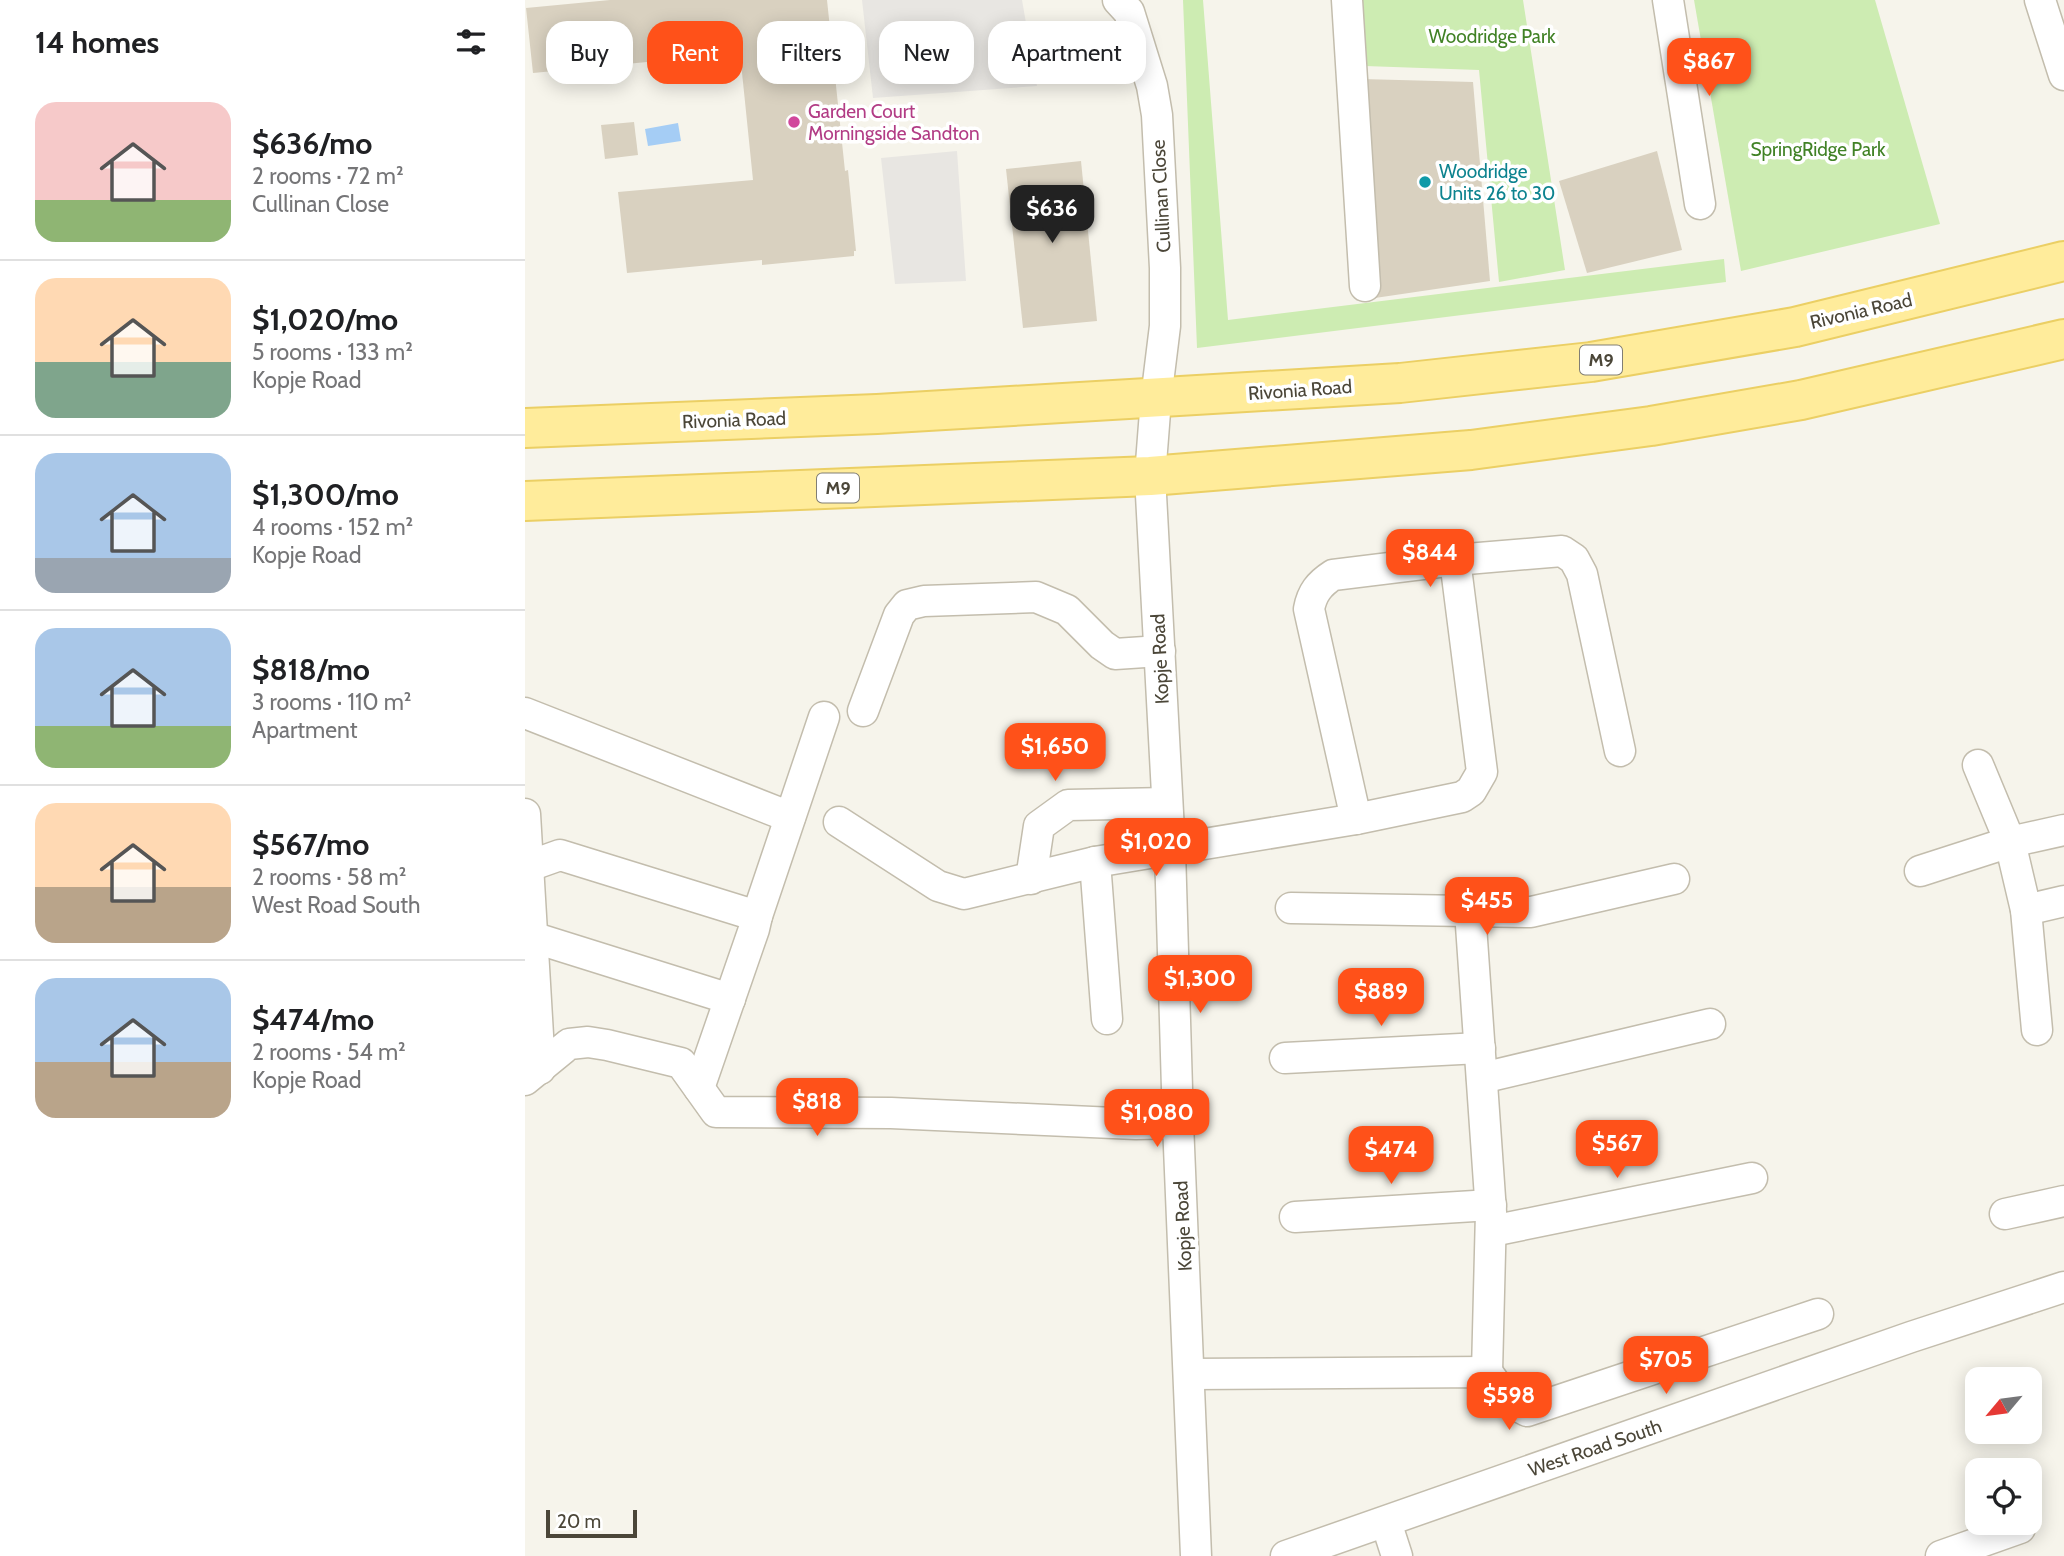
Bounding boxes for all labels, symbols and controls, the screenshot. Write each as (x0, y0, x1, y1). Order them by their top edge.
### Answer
chip: Buy (546, 21, 633, 84)
chip: Rent (647, 21, 743, 84)
chip: Filters (757, 21, 865, 84)
chip: New (879, 21, 974, 84)
chip: Apartment (988, 21, 1146, 84)
icon: filters (452, 23, 490, 61)
text: 14 homes (35, 24, 159, 61)
park label: Woodridge Park (1429, 25, 1556, 48)
pin: $867 (1668, 38, 1750, 98)
text: $867 (1683, 47, 1735, 75)
place label: Garden Court Morningside Sandton (808, 100, 980, 145)
marker: Garden Court Morningside Sandton (786, 114, 802, 130)
text: $636/mo (252, 125, 372, 162)
icon: home (91, 130, 175, 214)
park label: SpringRidge Park (1750, 138, 1886, 161)
street label: Cullinan Close (1147, 139, 1175, 253)
place label: Woodridge Units 26 to 30 (1439, 160, 1555, 205)
text: 2 rooms · 72 m² (252, 162, 404, 190)
marker: Woodridge Units 26 to 30 (1417, 174, 1433, 190)
pin: $636 (1011, 186, 1093, 245)
text: Cullinan Close (252, 190, 389, 218)
text: $636 (1026, 194, 1078, 222)
street label: Rivonia Road (1808, 288, 1914, 334)
text: $1,020/mo (252, 301, 398, 338)
icon: home (91, 306, 175, 390)
text: 5 rooms · 133 m² (252, 338, 413, 366)
road number: M9 (1580, 346, 1622, 374)
text: Kopje Road (252, 366, 361, 394)
street label: Rivonia Road (1247, 375, 1353, 405)
street label: Rivonia Road (682, 407, 786, 433)
road number: M9 (817, 474, 859, 502)
text: $1,300/mo (252, 476, 399, 513)
icon: home (91, 481, 175, 565)
text: 4 rooms · 152 m² (252, 513, 413, 541)
pin: $844 (1389, 530, 1471, 589)
text: $844 (1402, 538, 1458, 566)
text: Kopje Road (252, 541, 361, 569)
street label: Kopje Road (1146, 613, 1174, 705)
text: $818/mo (252, 651, 370, 688)
icon: home (91, 656, 175, 740)
text: 3 rooms · 110 m² (252, 688, 411, 716)
text: Apartment (252, 716, 357, 744)
pin: $1,650 (998, 724, 1112, 783)
text: $1,650 (1021, 732, 1089, 760)
pin: $1,020 (1099, 818, 1213, 878)
text: $567/mo (252, 826, 369, 863)
text: $1,020 (1120, 827, 1192, 855)
icon: home (91, 831, 175, 915)
text: 2 rooms · 58 m² (252, 863, 406, 891)
pin: $455 (1446, 878, 1528, 937)
text: $455 (1461, 886, 1513, 914)
text: West Road South (252, 891, 421, 919)
pin: $1,300 (1143, 956, 1257, 1015)
text: $1,300 (1164, 964, 1236, 992)
pin: $889 (1340, 968, 1422, 1028)
text: $889 (1354, 977, 1408, 1005)
text: $474/mo (252, 1001, 374, 1038)
icon: home (91, 1006, 175, 1090)
text: 2 rooms · 54 m² (252, 1038, 406, 1066)
text: Kopje Road (252, 1066, 361, 1094)
pin: $818 (776, 1078, 858, 1138)
text: $818 (792, 1087, 842, 1115)
pin: $1,080 (1100, 1090, 1214, 1149)
text: $1,080 (1120, 1098, 1194, 1126)
pin: $567 (1576, 1120, 1658, 1180)
pin: $474 (1350, 1126, 1432, 1186)
text: $567 (1592, 1129, 1642, 1157)
text: $474 (1365, 1135, 1417, 1163)
street label: Kopje Road (1169, 1180, 1197, 1272)
pin: $705 (1625, 1336, 1707, 1396)
text: $705 (1639, 1345, 1693, 1373)
north arrow (1965, 1367, 2042, 1444)
map controls (1965, 1367, 2042, 1535)
pin: $598 (1468, 1372, 1550, 1432)
text: $598 (1483, 1381, 1535, 1409)
street label: West Road South (1525, 1414, 1665, 1482)
button: locate (1965, 1458, 2042, 1535)
scale bar (546, 1507, 637, 1539)
text: 20 m (557, 1510, 601, 1533)

